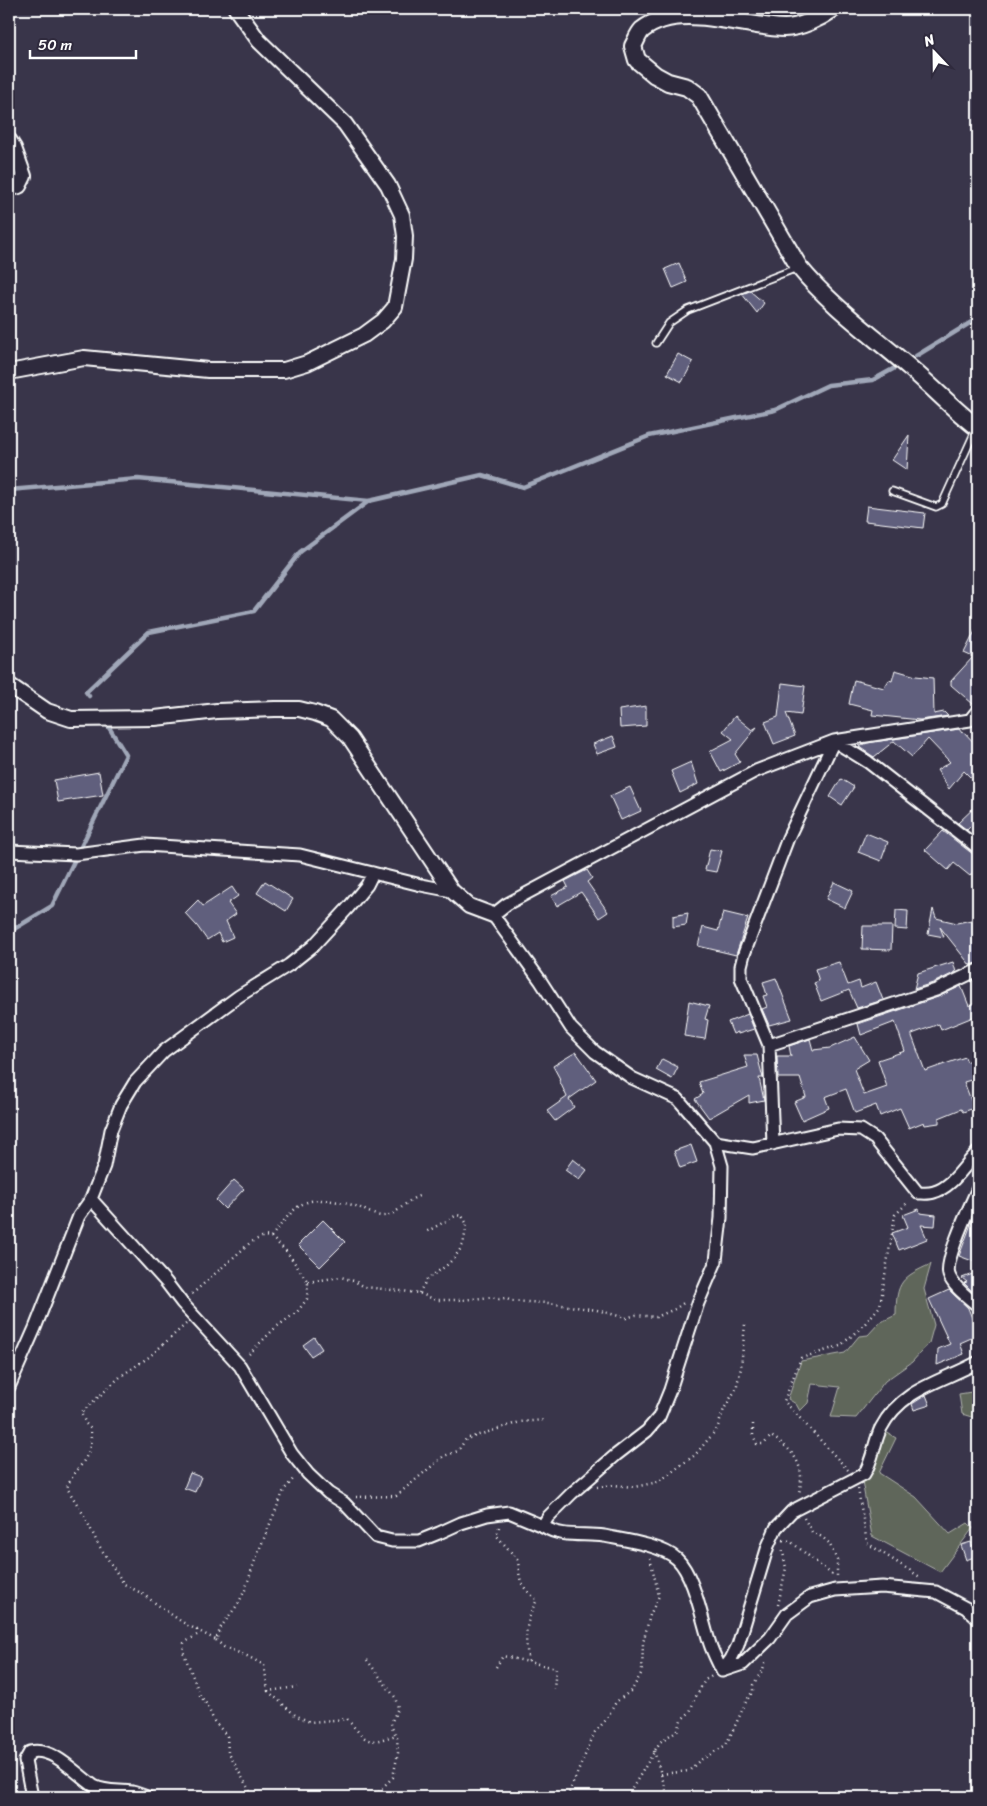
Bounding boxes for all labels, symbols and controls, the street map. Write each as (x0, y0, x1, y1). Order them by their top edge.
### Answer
text: N (919, 27, 939, 54)
scale bar (30, 28, 136, 60)
north arrow (910, 28, 960, 78)
text: 50 m (38, 32, 73, 58)

